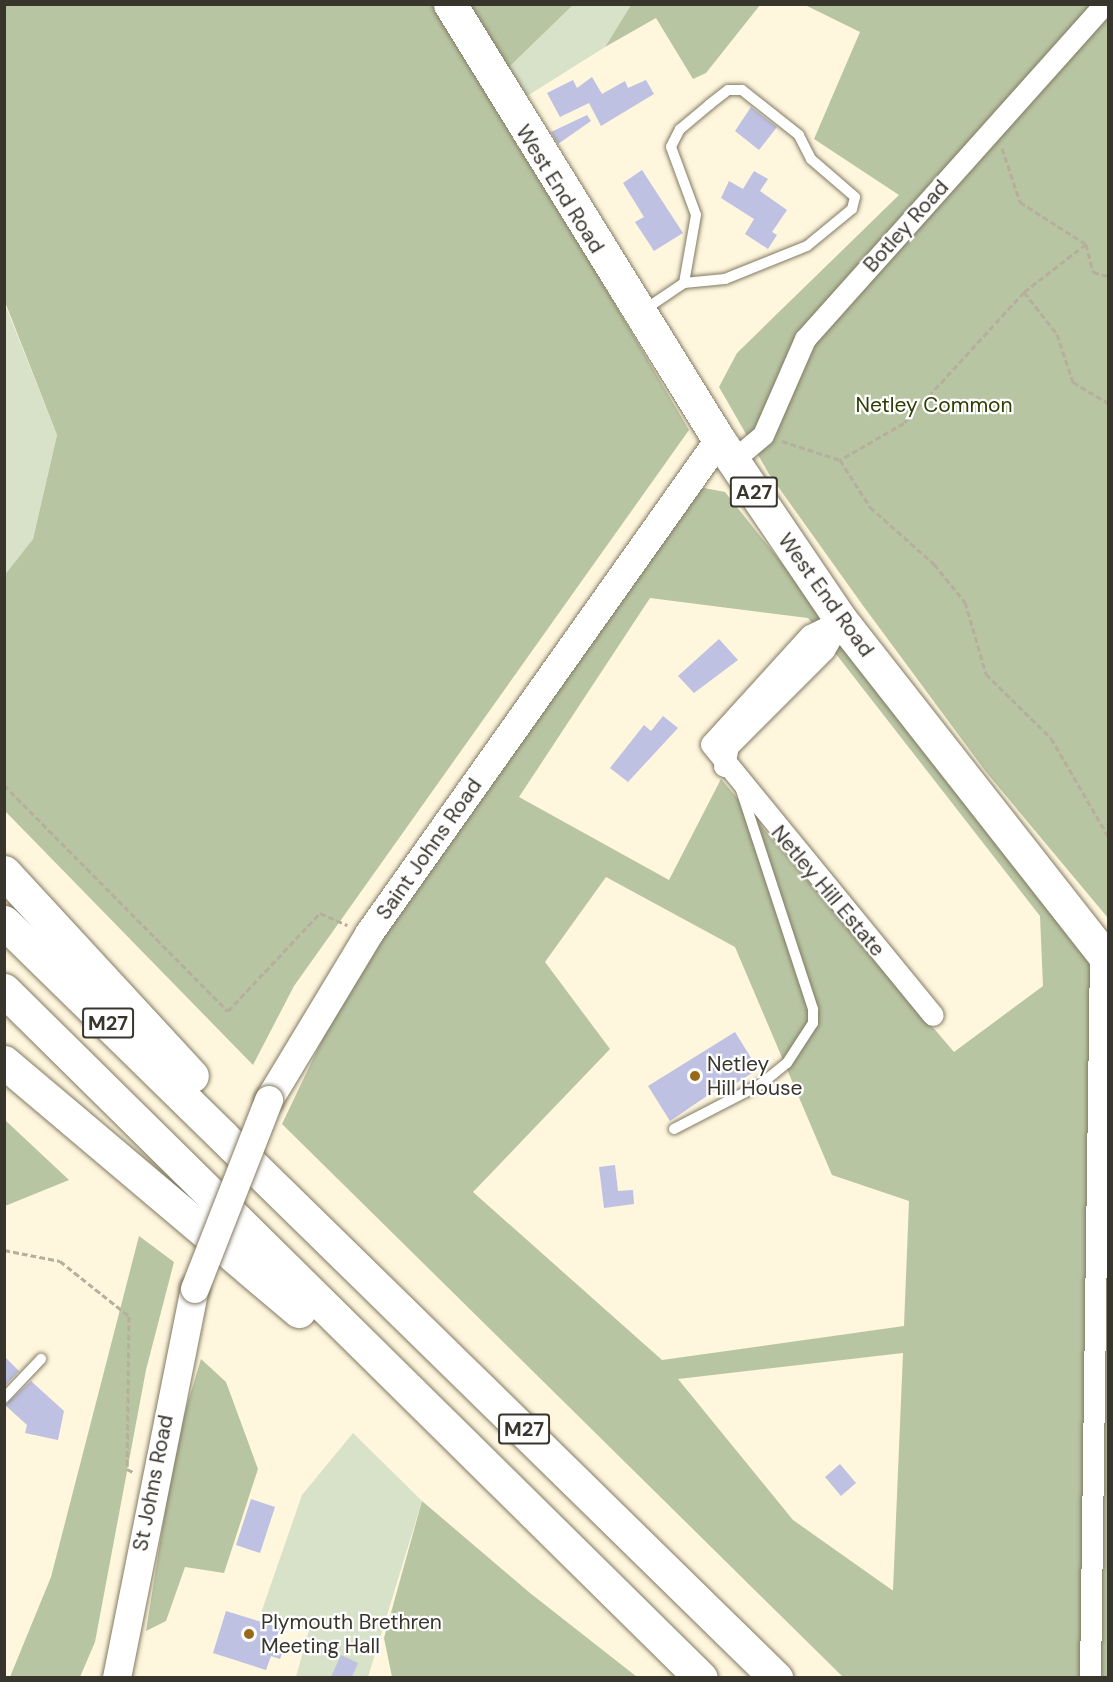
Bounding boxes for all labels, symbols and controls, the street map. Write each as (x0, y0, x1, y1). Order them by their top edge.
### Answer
street label: West End Road (510, 120, 610, 258)
street label: Botley Road (858, 175, 954, 277)
park label: Netley Common (855, 392, 1013, 418)
road number: A27 (728, 475, 780, 509)
street label: West End Road (773, 528, 879, 662)
street label: Saint Johns Road (371, 774, 487, 924)
street label: Netley Hill Estate (766, 820, 890, 962)
road number: M27 (81, 1006, 135, 1040)
place label: Netley Hill House (707, 1051, 803, 1101)
marker: Netley Hill House (688, 1069, 702, 1083)
road number: M27 (497, 1412, 551, 1446)
street label: St Johns Road (127, 1413, 179, 1553)
place label: Plymouth Brethren Meeting Hall (261, 1609, 442, 1659)
marker: Plymouth Brethren Meeting Hall (242, 1627, 256, 1641)

